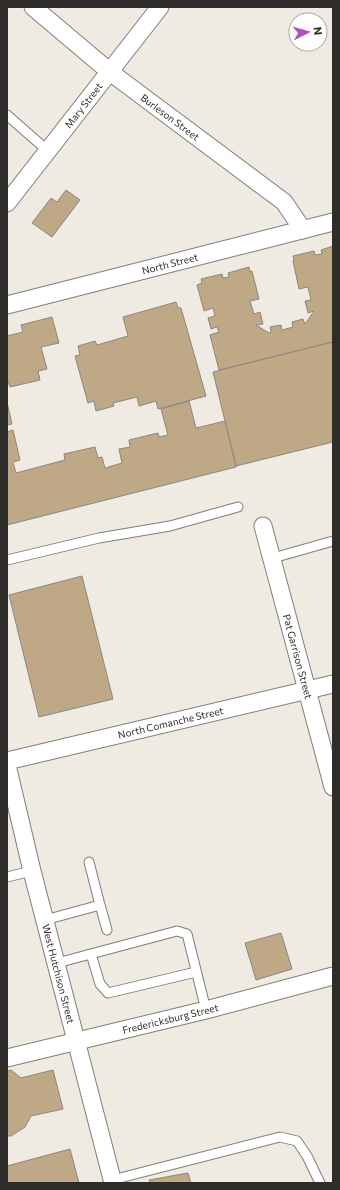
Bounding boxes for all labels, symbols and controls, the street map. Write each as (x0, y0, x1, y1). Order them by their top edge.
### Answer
north arrow (288, 12, 328, 52)
text: N (312, 26, 325, 36)
street label: Mary Street (62, 80, 105, 130)
street label: Burleson Street (138, 91, 202, 143)
street label: North Street (140, 251, 199, 276)
street label: Pat Garrison Street (281, 613, 315, 700)
street label: North Comanche Street (117, 704, 224, 741)
street label: West Hutchison Street (40, 923, 77, 1025)
street label: Fredericksburg Street (121, 1001, 220, 1036)

